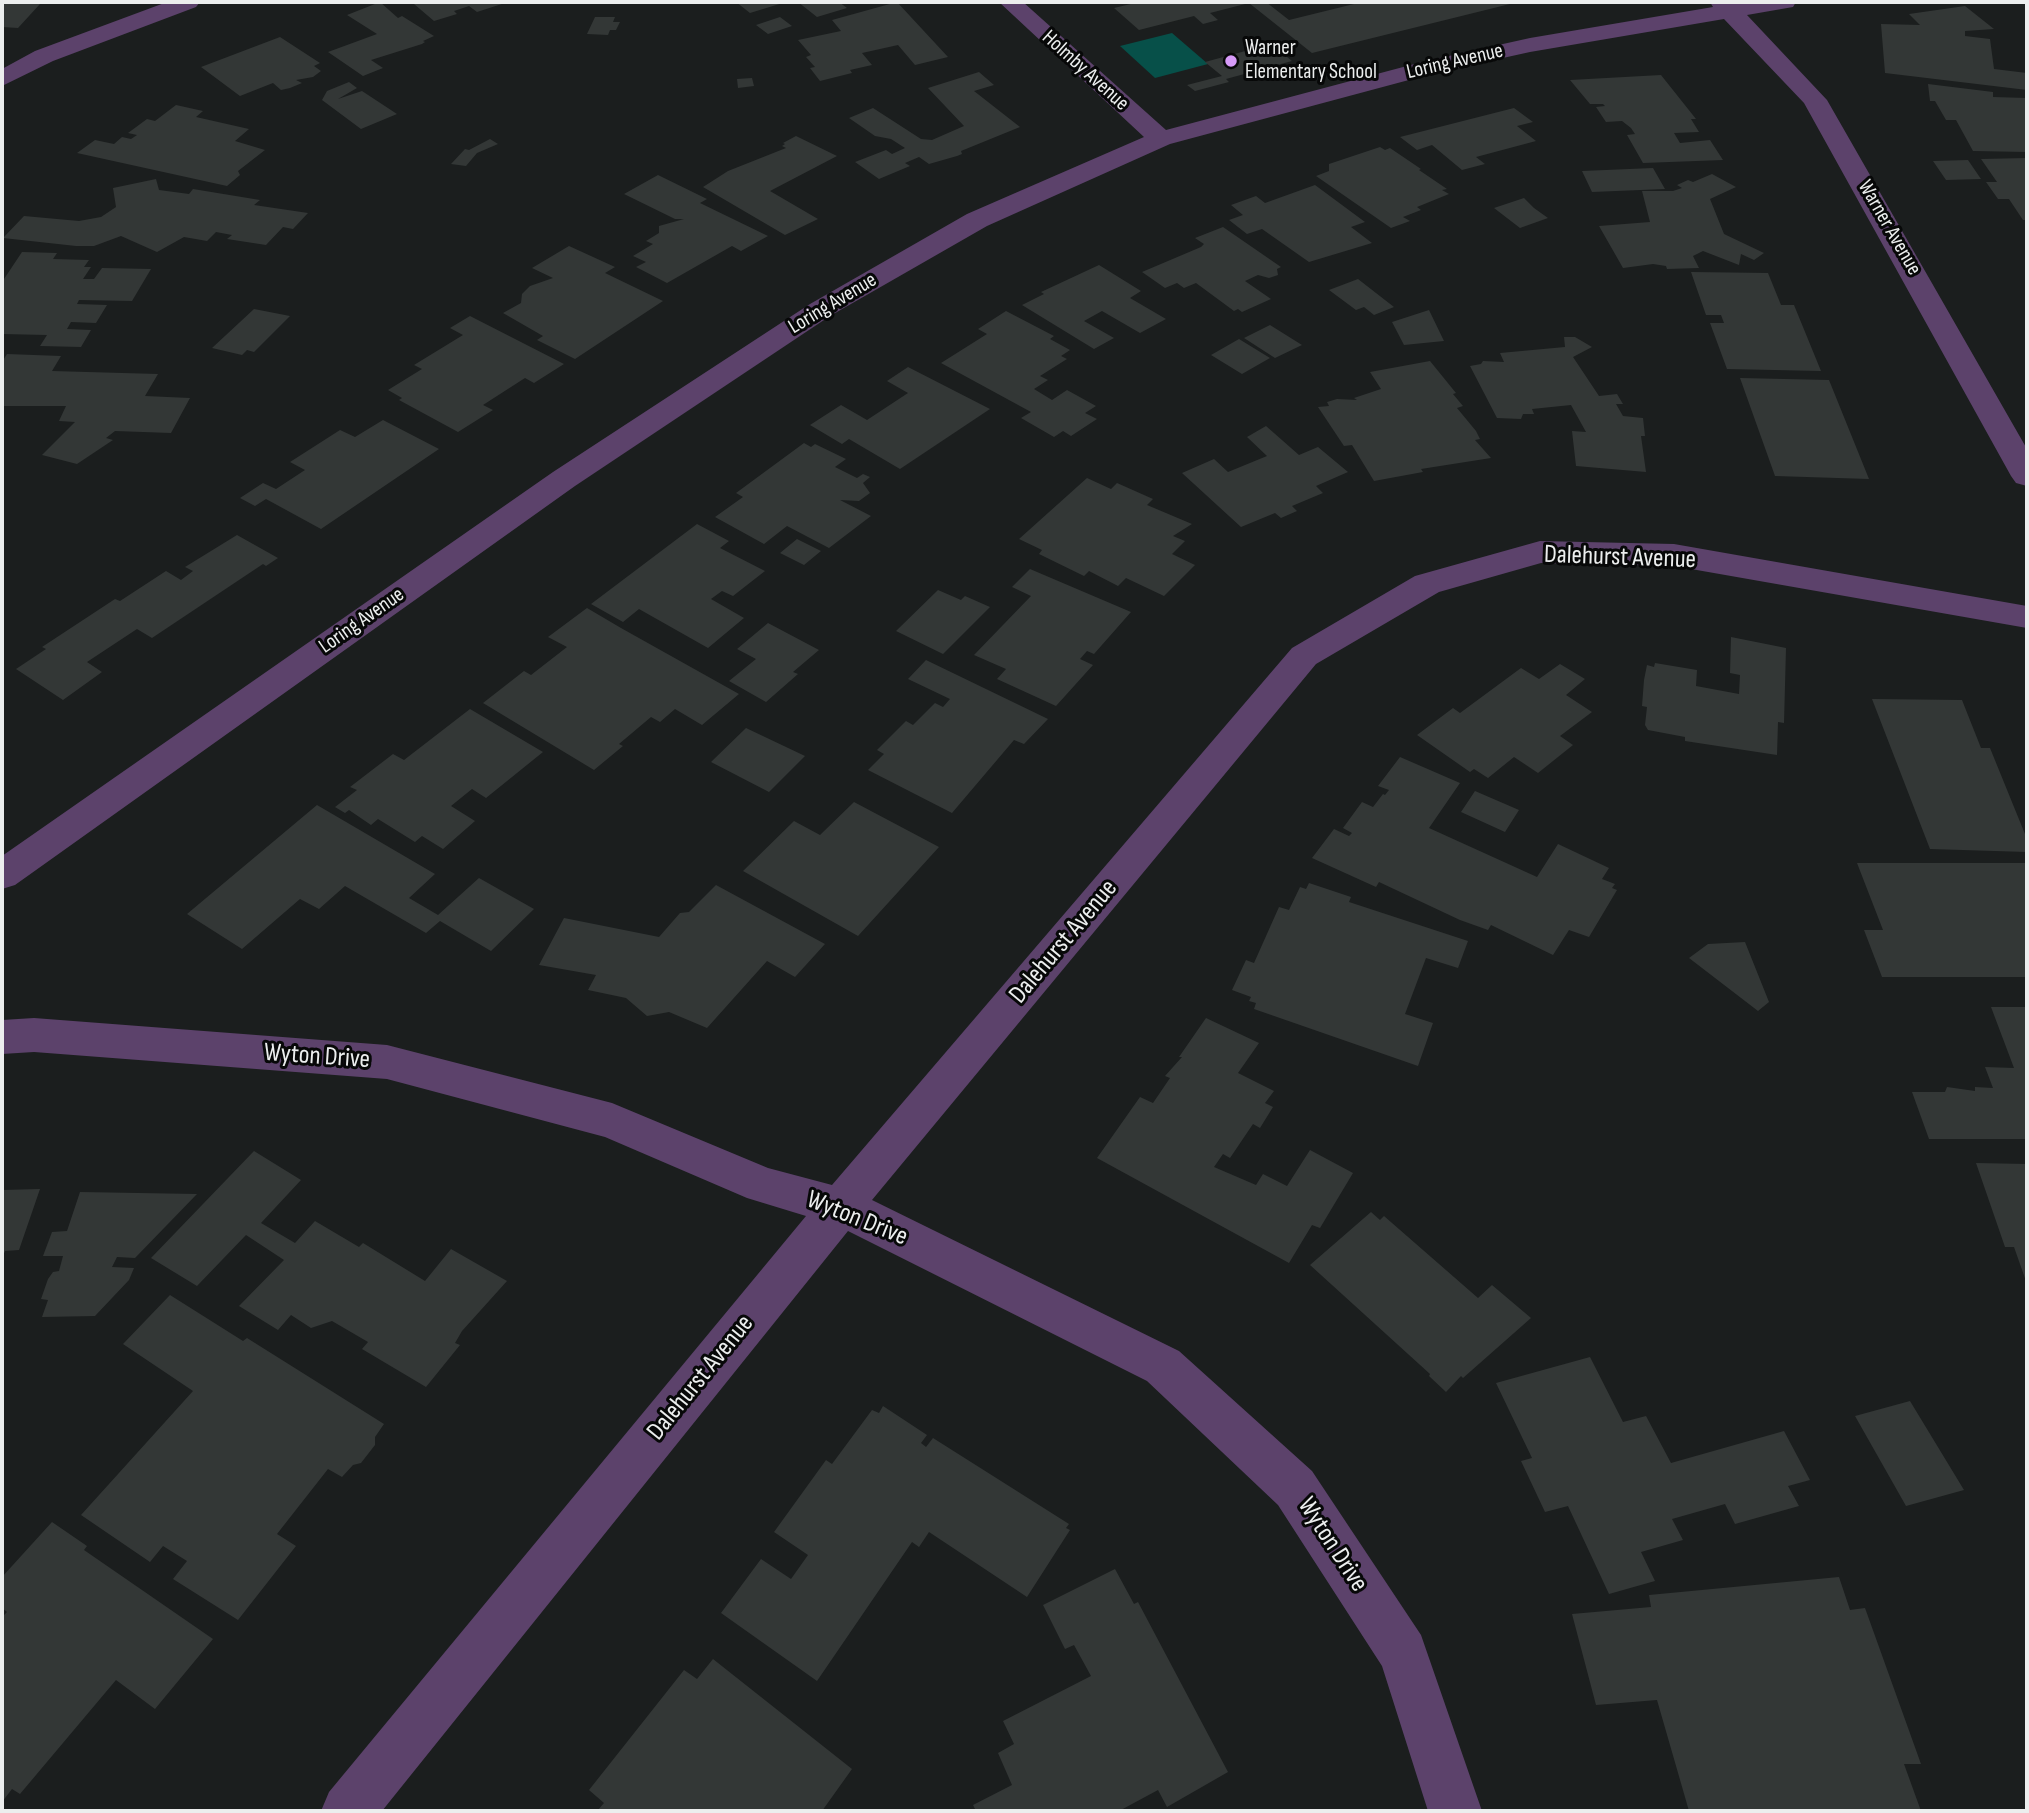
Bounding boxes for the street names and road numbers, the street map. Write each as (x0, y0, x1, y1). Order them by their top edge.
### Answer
street label: Holmby Avenue (1036, 25, 1134, 117)
street label: Loring Avenue (1404, 39, 1506, 85)
street label: Warner Avenue (1852, 176, 1926, 280)
street label: Loring Avenue (784, 268, 882, 340)
street label: Dalehurst Avenue (1544, 540, 1696, 576)
street label: Loring Avenue (315, 583, 409, 659)
street label: Dalehurst Avenue (1003, 874, 1125, 1010)
street label: Wyton Drive (263, 1038, 371, 1076)
street label: Wyton Drive (802, 1185, 912, 1253)
street label: Dalehurst Avenue (641, 1309, 761, 1447)
street label: Wyton Drive (1290, 1492, 1374, 1598)

